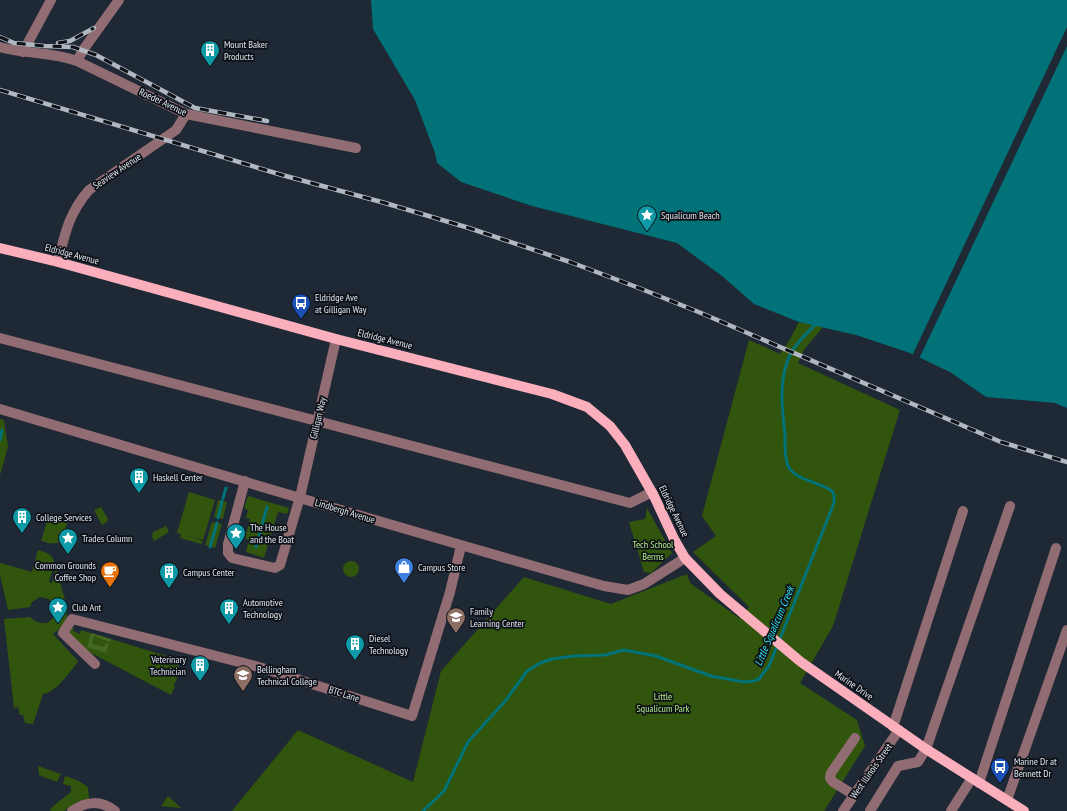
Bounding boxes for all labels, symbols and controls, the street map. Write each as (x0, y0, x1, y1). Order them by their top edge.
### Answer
place label: Mount Baker Products (224, 38, 268, 63)
building icon: Mount Baker Products (199, 39, 221, 67)
street label: Roeder Avenue (137, 85, 189, 119)
street label: Seaview Avenue (90, 150, 144, 192)
place icon: Squalicum Beach (636, 204, 658, 232)
place label: Squalicum Beach (661, 209, 720, 222)
street label: Eldridge Avenue (43, 241, 101, 267)
place label: Eldridge Ave at Gilligan Way (315, 291, 367, 316)
bus stop icon: Eldridge Ave at Gilligan Way (290, 292, 312, 320)
street label: Eldridge Avenue (356, 326, 414, 352)
street label: Gilligan Way (307, 395, 329, 440)
building icon: Haskell Center (128, 466, 150, 494)
place label: Haskell Center (153, 471, 203, 484)
street label: Eldridge Avenue (656, 483, 692, 539)
street label: Lindbergh Avenue (313, 496, 377, 526)
building icon: College Services (11, 506, 33, 534)
place label: College Services (36, 511, 93, 524)
place label: The House and the Boat (250, 521, 294, 546)
place icon: The House and the Boat (225, 522, 247, 550)
place icon: Trades Column (57, 527, 79, 555)
place label: Trades Column (82, 532, 133, 545)
park label: Tech School Berms (633, 538, 674, 563)
shop icon: Campus Store (393, 556, 415, 584)
place label: Common Grounds Coffee Shop (35, 559, 97, 584)
cafe icon: Common Grounds Coffee Shop (99, 560, 121, 588)
building icon: Campus Center (158, 561, 180, 589)
place label: Campus Store (418, 561, 465, 574)
place label: Campus Center (183, 566, 235, 579)
water label: Little Squalicum Creek (751, 582, 798, 668)
place icon: Club Ant (47, 596, 69, 624)
place label: Automotive Technology (243, 596, 283, 621)
building icon: Automotive Technology (218, 597, 240, 625)
place label: Club Ant (72, 601, 102, 614)
place label: Family Learning Center (470, 605, 525, 630)
school or university icon: Family Learning Center (445, 606, 467, 634)
place label: Diesel Technology (369, 632, 408, 657)
building icon: Diesel Technology (344, 633, 366, 661)
place label: Veterinary Technician (150, 653, 186, 678)
building icon: Veterinary Technician (189, 654, 211, 682)
place label: Bellingham Technical College (257, 663, 317, 688)
school or university icon: Bellingham Technical College (232, 664, 254, 692)
street label: Marine Drive (832, 667, 876, 703)
street label: BTC Lane (327, 683, 361, 705)
park label: Little Squalicum Park (637, 690, 690, 715)
street label: West Illinois Street (847, 740, 895, 801)
place label: Marine Dr at Bennett Dr (1014, 755, 1057, 780)
bus stop icon: Marine Dr at Bennett Dr (989, 756, 1011, 784)

